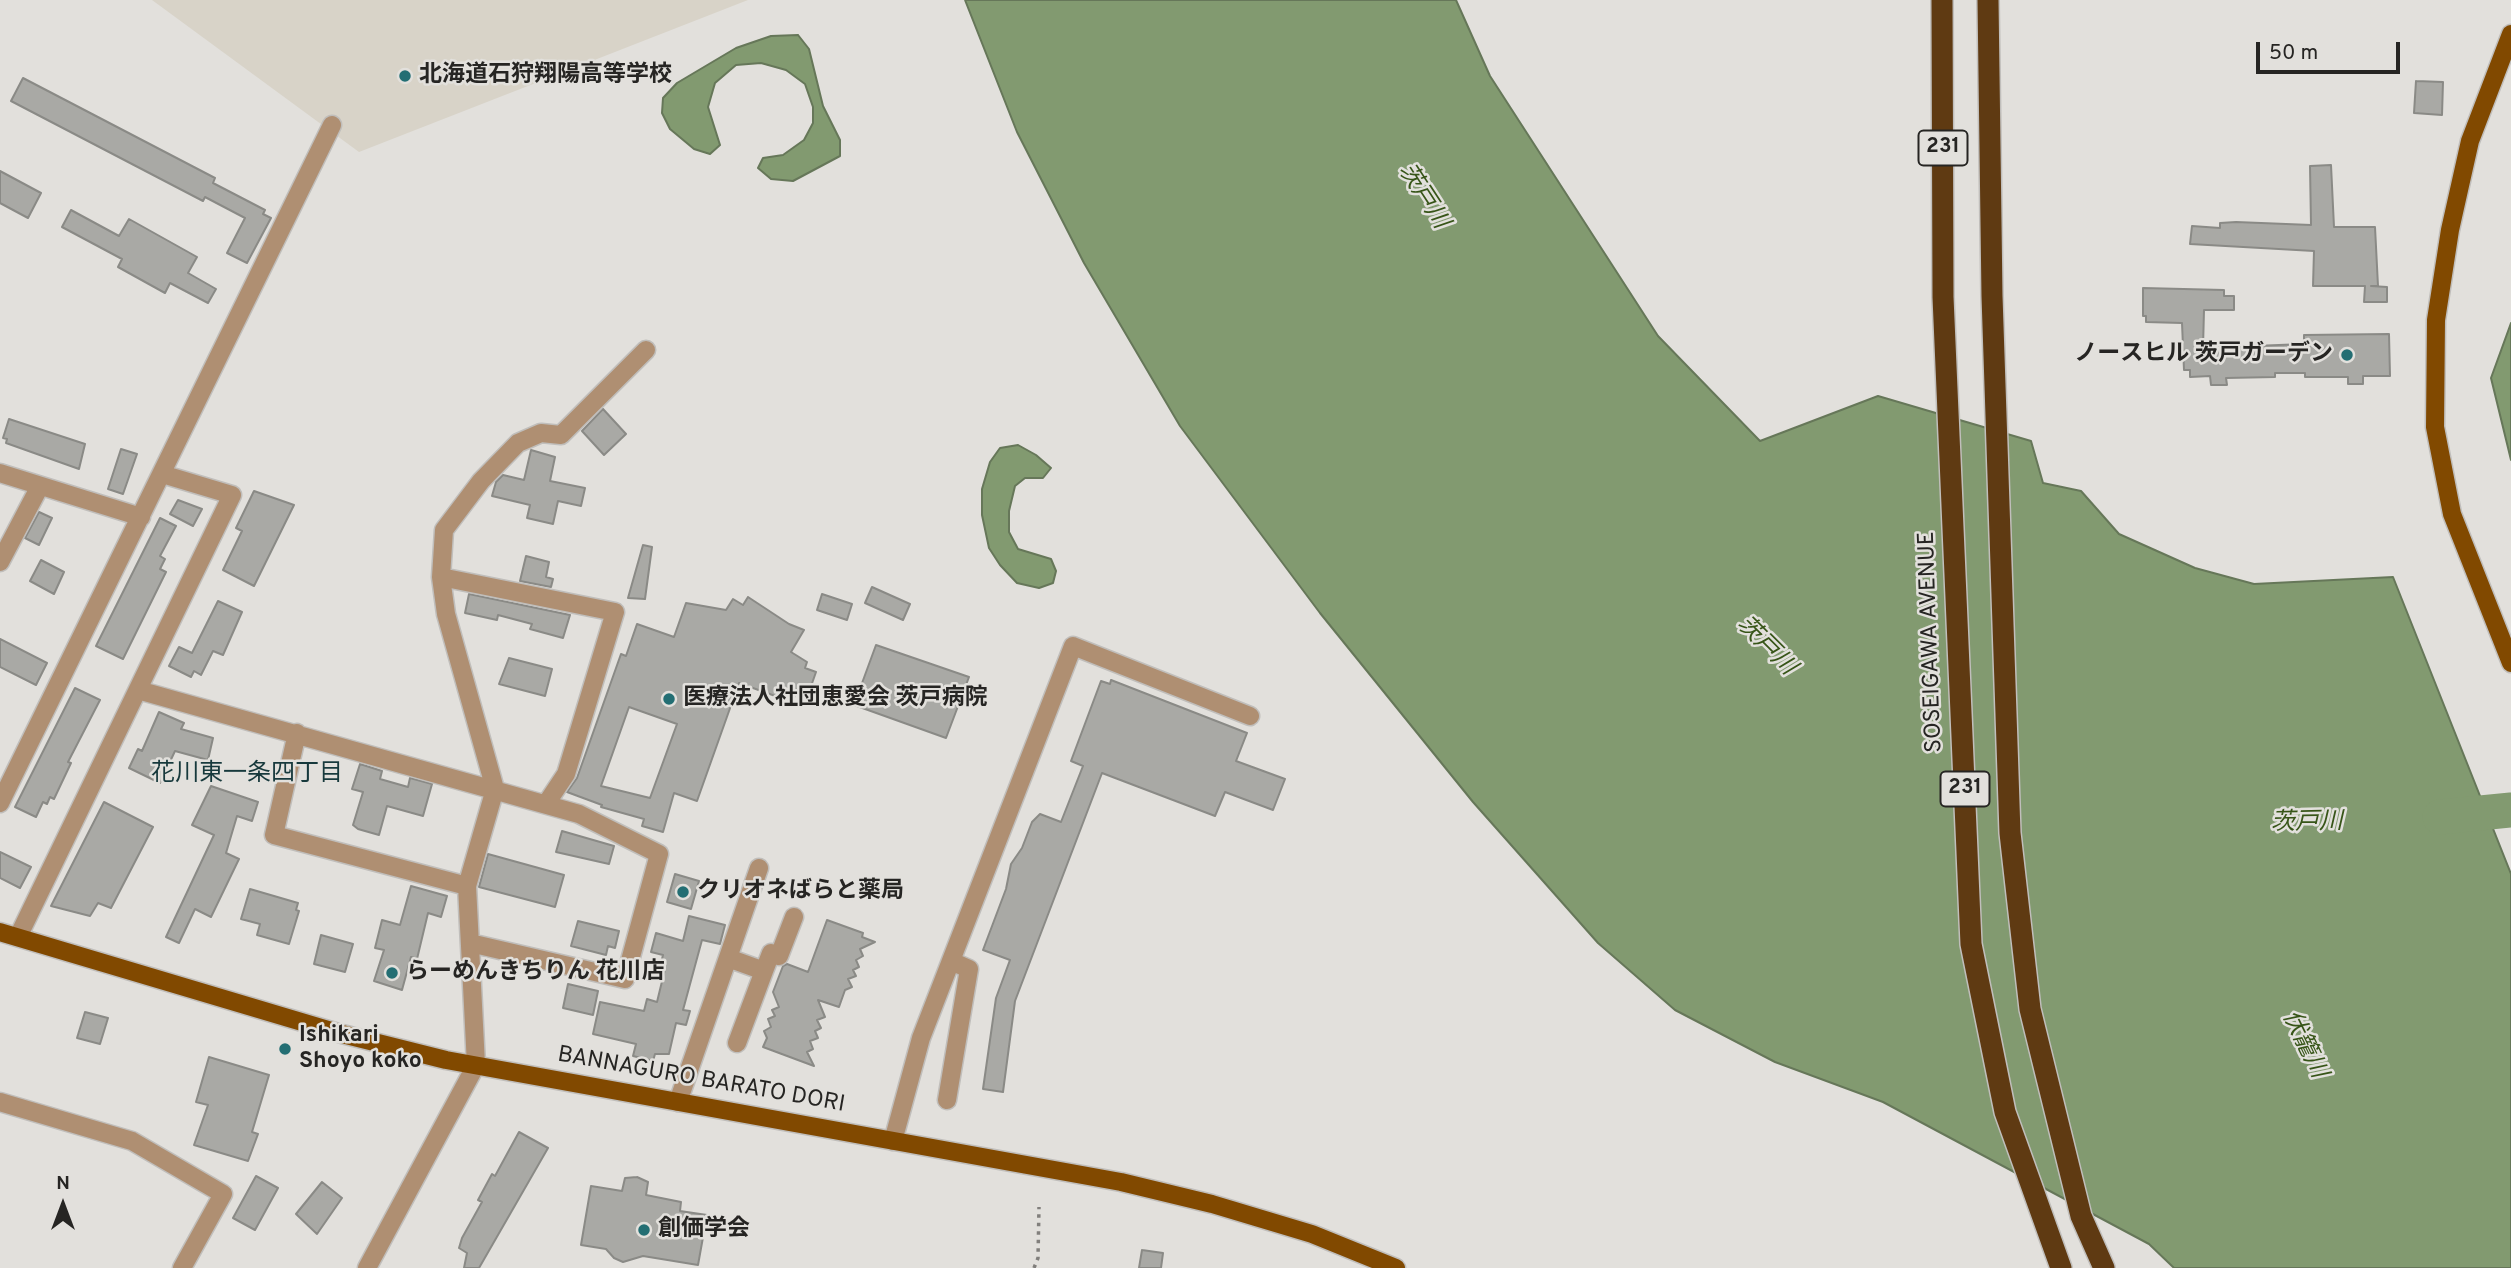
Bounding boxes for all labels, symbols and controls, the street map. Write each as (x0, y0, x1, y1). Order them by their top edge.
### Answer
scale bar (2259, 28, 2402, 72)
text: 50 m (2269, 40, 2318, 67)
place label: 北海道石狩翔陽高等学校 (419, 62, 672, 90)
marker: 北海道石狩翔陽高等学校 (397, 68, 413, 84)
road number: 231 (1918, 130, 1968, 166)
water label: 茨戸川 (1390, 159, 1454, 235)
place label: ノースヒル 茨戸ガーデン (2074, 341, 2333, 369)
marker: ノースヒル 茨戸ガーデン (2339, 347, 2355, 363)
street label: SOSEIGAWA AVENUE (1914, 531, 1950, 753)
water label: 茨戸川 (1729, 611, 1801, 683)
place label: 医療法人社団恵愛会 茨戸病院 (683, 685, 988, 713)
marker: 医療法人社団恵愛会 茨戸病院 (661, 691, 677, 707)
district label: 花川東一条四丁目 (151, 761, 343, 789)
road number: 231 (1940, 772, 1990, 806)
water label: 茨戸川 (2271, 809, 2343, 839)
place label: クリオネばらと薬局 (697, 878, 904, 906)
marker: クリオネばらと薬局 (675, 884, 691, 900)
place label: らーめんきちりん 花川店 (406, 959, 665, 987)
marker: らーめんきちりん 花川店 (384, 965, 400, 981)
water label: 伏籠川 (2274, 1006, 2332, 1084)
place label: Ishikari Shoyo koko (299, 1022, 422, 1076)
marker: Ishikari Shoyo koko (277, 1041, 293, 1057)
street label: BANNAGURO BARATO DORI (555, 1042, 847, 1120)
north arrow (28, 1170, 98, 1240)
text: N (56, 1172, 70, 1196)
place label: 創価学会 (658, 1216, 750, 1244)
marker: 創価学会 (636, 1222, 652, 1238)

